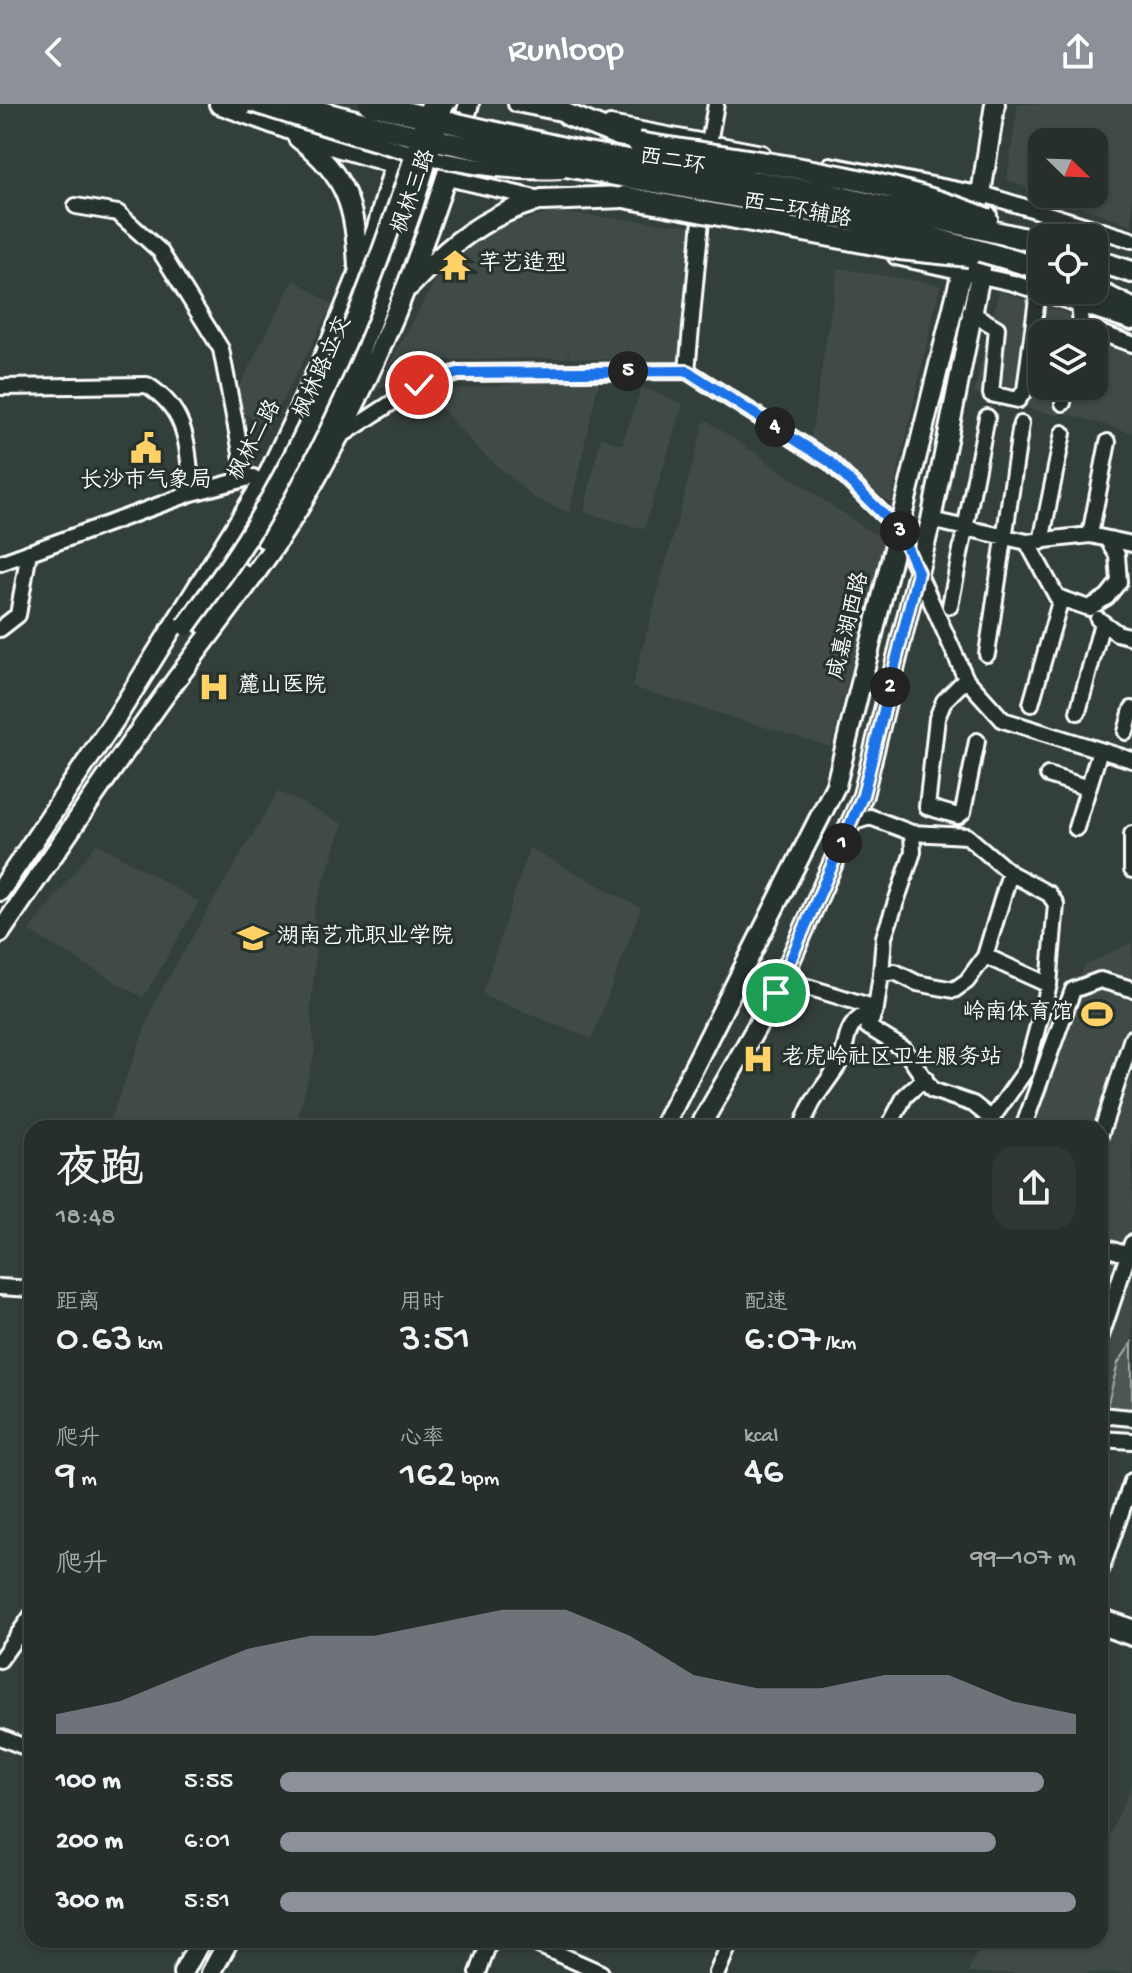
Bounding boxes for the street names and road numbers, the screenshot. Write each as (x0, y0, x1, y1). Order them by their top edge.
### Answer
street label: 西二环 (637, 144, 707, 182)
street label: 枫林三路 (386, 146, 442, 238)
street label: 西二环辅路 (741, 188, 854, 234)
street label: 枫林路立交 (288, 312, 358, 424)
street label: 枫林二路 (222, 395, 288, 486)
street label: 咸嘉湖西路 (822, 569, 876, 683)

